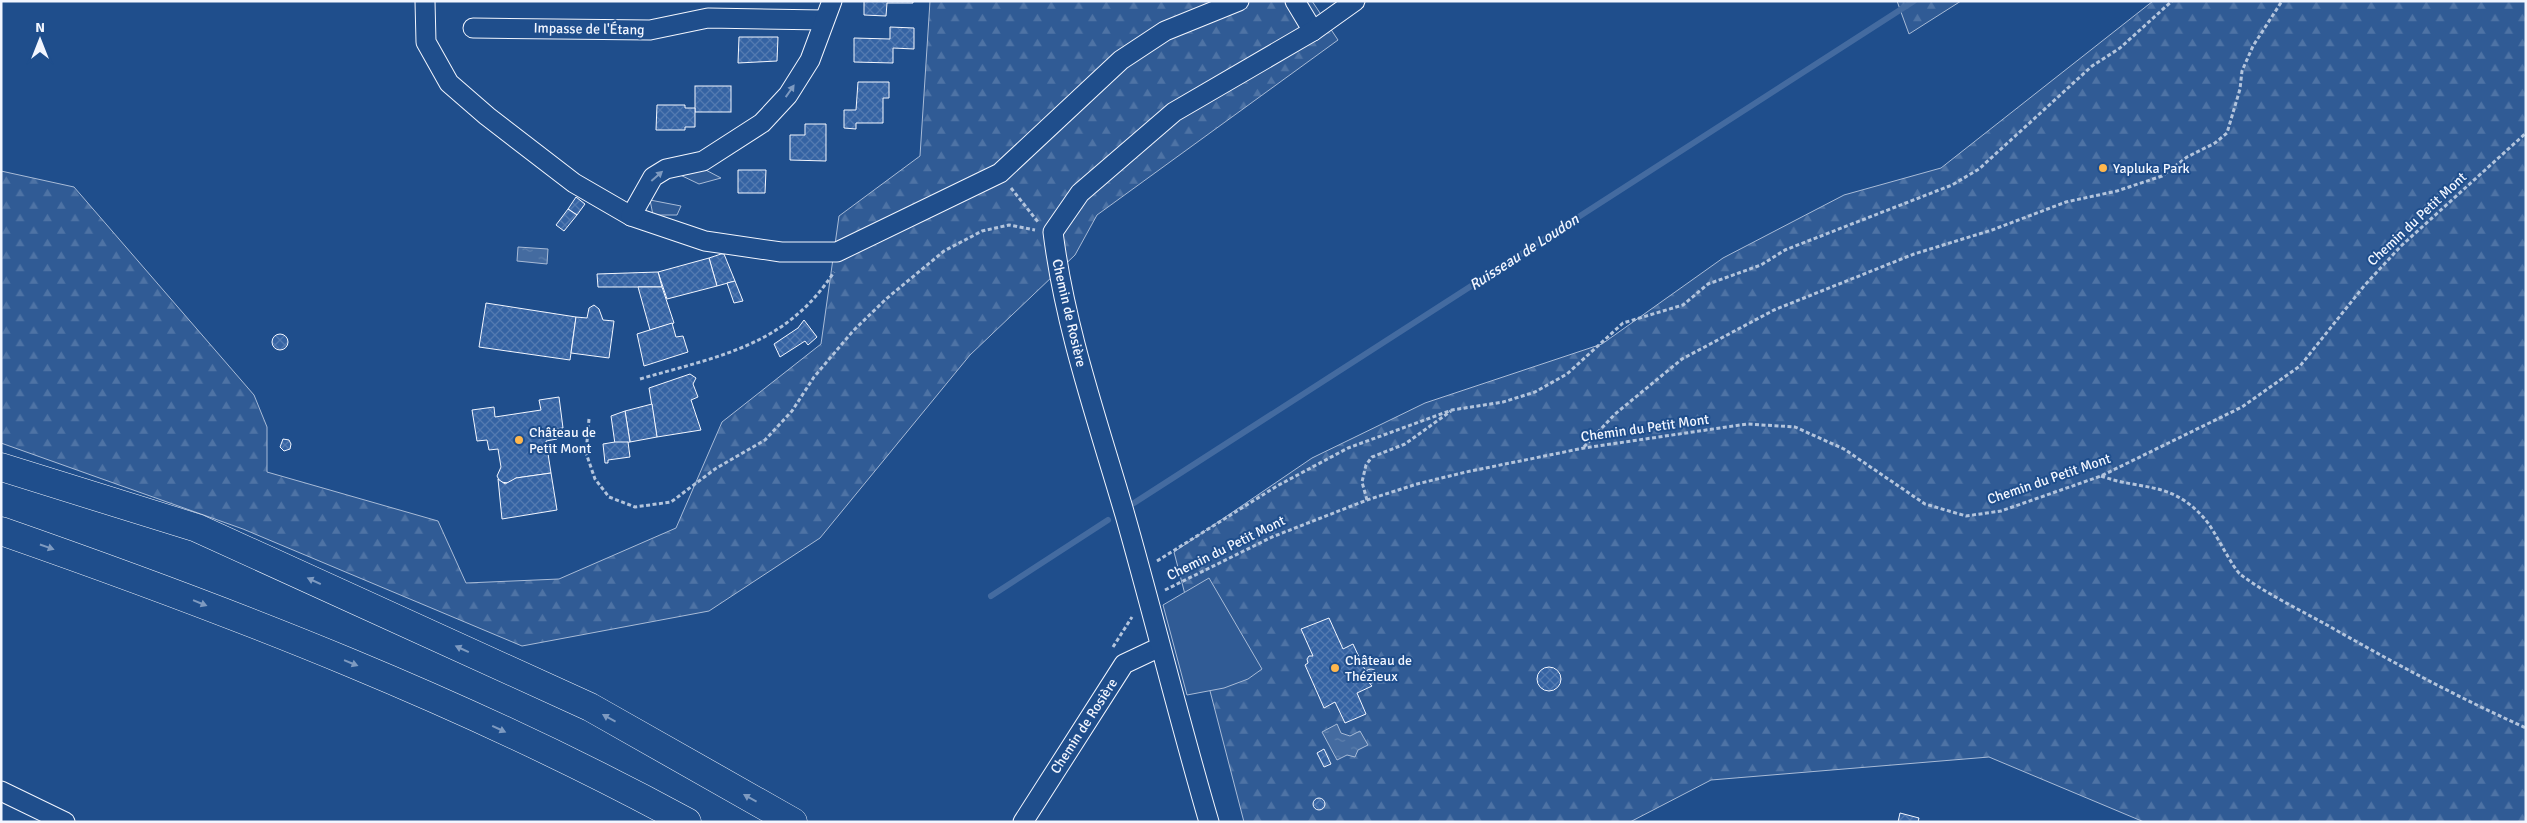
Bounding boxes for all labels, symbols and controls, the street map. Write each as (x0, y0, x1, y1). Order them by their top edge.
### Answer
north arrow (15, 15, 65, 65)
text: N (35, 19, 45, 36)
street label: Impasse de l'Étang (533, 20, 645, 38)
one-way arrow (785, 84, 795, 97)
place label: Yapluka Park (2113, 160, 2190, 177)
marker: Yapluka Park (2097, 162, 2109, 174)
street label: Chemin du Petit Mont (2364, 169, 2470, 269)
one-way arrow (651, 170, 664, 181)
water label: Ruisseau de Loudon (1466, 209, 1583, 294)
street label: Chemin de Rosière (1048, 257, 1090, 369)
street label: Chemin du Petit Mont (1580, 411, 1710, 445)
place label: Château de Petit Mont (529, 424, 596, 457)
marker: Château de Petit Mont (513, 434, 525, 446)
street label: Chemin du Petit Mont (1985, 450, 2113, 508)
street label: Chemin du Petit Mont (1164, 512, 1288, 584)
one-way arrow (40, 544, 55, 552)
one-way arrow (307, 577, 321, 585)
one-way arrow (193, 599, 208, 607)
one-way arrow (455, 644, 469, 652)
place label: Château de Thézieux (1345, 652, 1412, 685)
one-way arrow (344, 659, 359, 667)
marker: Château de Thézieux (1329, 662, 1341, 674)
street label: Chemin de Rosière (1047, 675, 1121, 777)
one-way arrow (602, 713, 615, 722)
one-way arrow (492, 725, 507, 733)
one-way arrow (744, 793, 757, 802)

